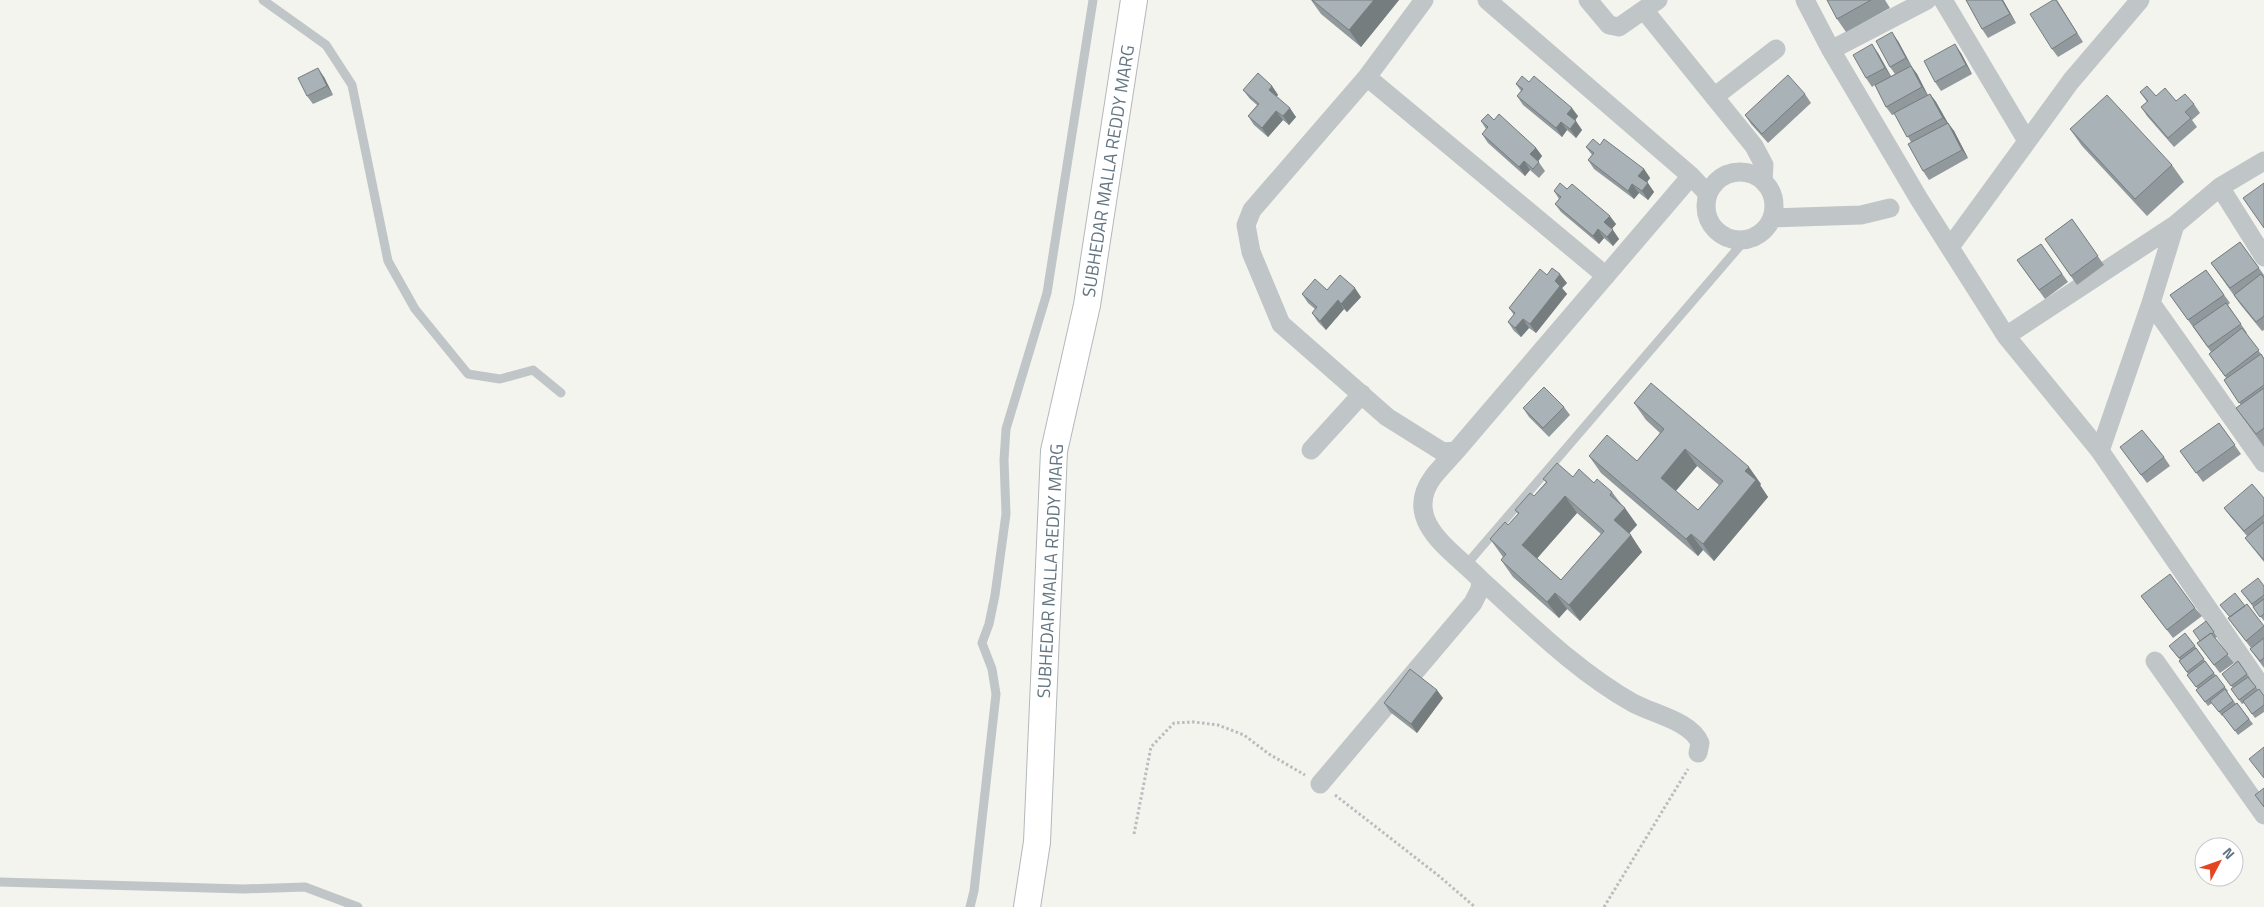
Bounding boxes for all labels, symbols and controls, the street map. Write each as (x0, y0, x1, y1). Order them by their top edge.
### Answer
street label: SUBHEDAR MALLA REDDY MARG (1075, 43, 1141, 299)
street label: SUBHEDAR MALLA REDDY MARG (1030, 443, 1070, 699)
north arrow (2194, 837, 2244, 887)
text: N (2218, 843, 2240, 864)

